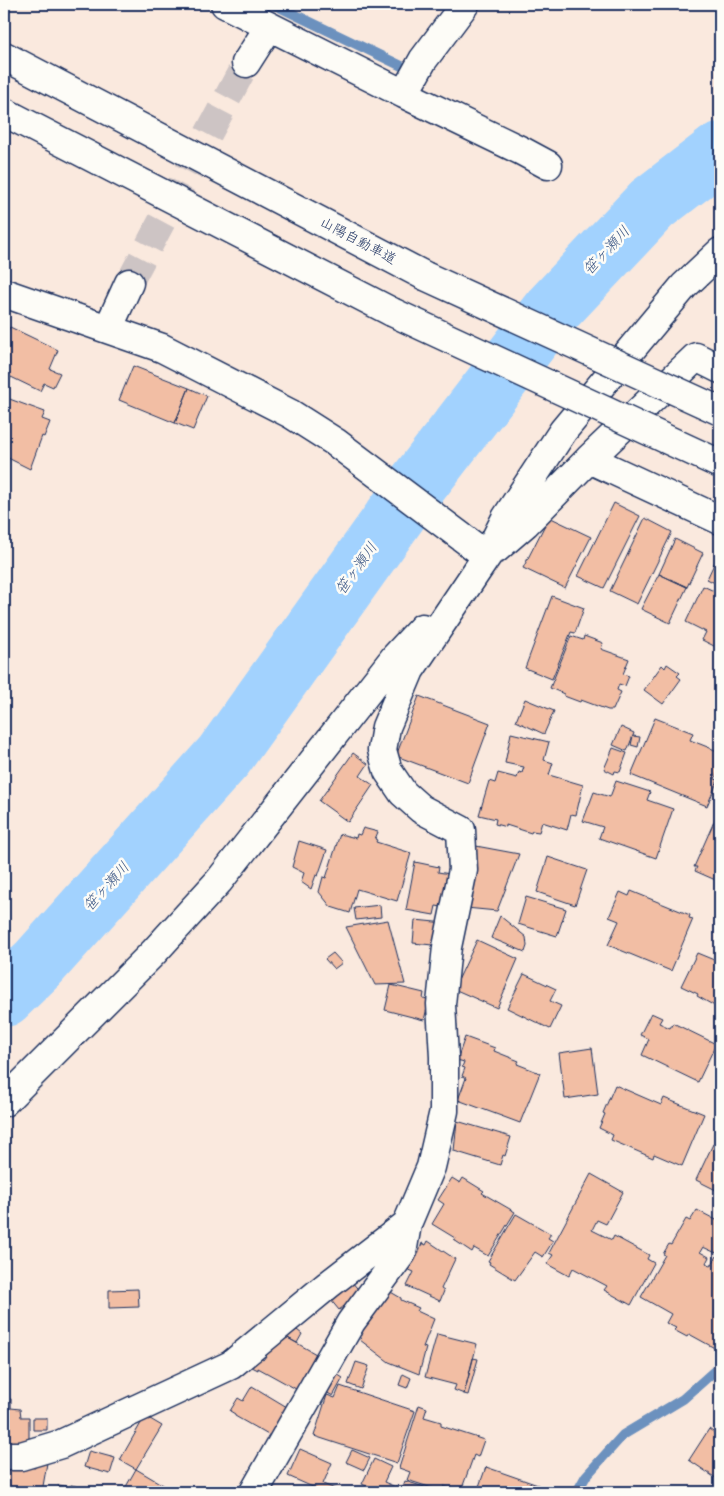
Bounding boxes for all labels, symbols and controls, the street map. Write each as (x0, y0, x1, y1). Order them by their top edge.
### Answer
street label: 山陽自動車道 (316, 212, 400, 270)
water label: 笹ヶ瀬川 (578, 221, 636, 281)
water label: 笹ヶ瀬川 (330, 538, 384, 600)
water label: 笹ヶ瀬川 (78, 857, 136, 917)

